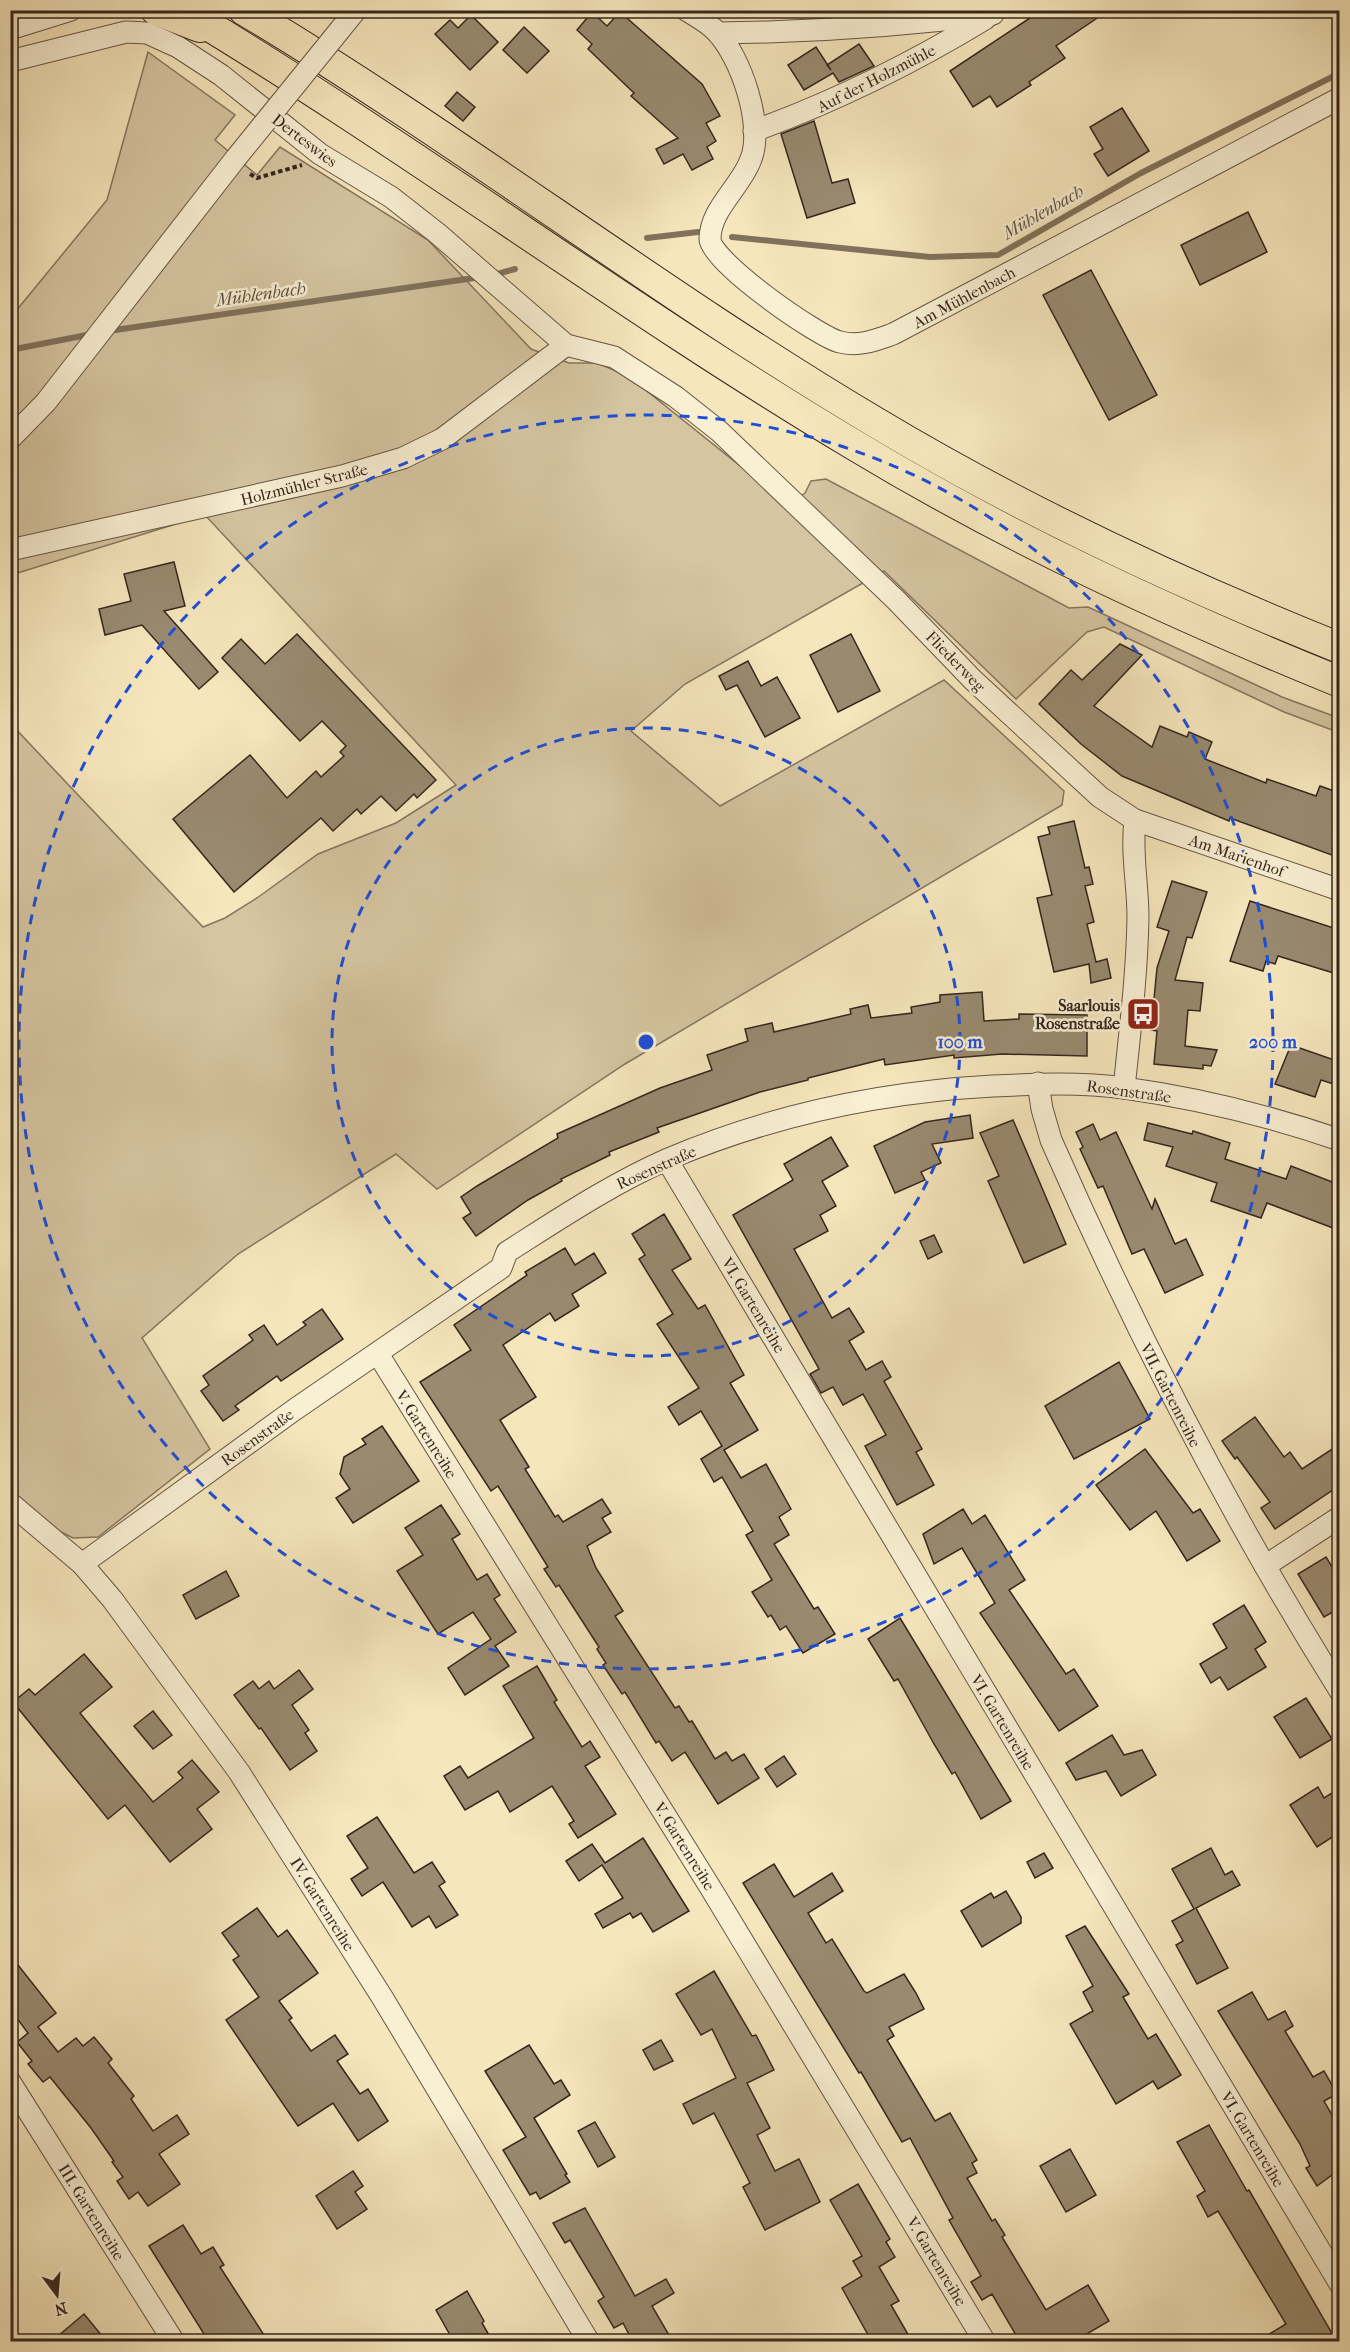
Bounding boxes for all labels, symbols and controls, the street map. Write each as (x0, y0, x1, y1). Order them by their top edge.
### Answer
street label: Auf der Holzmühle (813, 40, 939, 117)
street label: Derteswies (268, 110, 341, 171)
water label: Mühlenbach (997, 181, 1088, 245)
street label: Am Mühlenbach (909, 263, 1018, 333)
water label: Mühlenbach (213, 278, 307, 311)
street label: Holzmühler Straße (239, 459, 370, 509)
street label: Fliederweg (922, 627, 990, 696)
street label: Am Marienhof (1186, 830, 1291, 882)
place label: Saarlouis Rosenstraße (1035, 996, 1120, 1033)
bus stop icon: Saarlouis Rosenstraße (1125, 996, 1161, 1032)
centre of rings (636, 1032, 656, 1052)
text: 100 m (937, 1032, 984, 1053)
text: 200 m (1249, 1032, 1298, 1053)
street label: Rosenstraße (1085, 1076, 1172, 1107)
street label: Rosenstraße (613, 1141, 699, 1193)
street label: VI. Gartenreihe (717, 1253, 790, 1356)
street label: VII. Gartenreihe (1136, 1339, 1205, 1450)
street label: V. Gartenreihe (391, 1386, 461, 1482)
street label: Rosenstraße (217, 1405, 297, 1470)
street label: VI. Gartenreihe (966, 1670, 1039, 1773)
street label: V. Gartenreihe (649, 1798, 719, 1894)
street label: IV. Gartenreihe (286, 1854, 359, 1955)
street label: VI. Gartenreihe (1216, 2087, 1289, 2190)
street label: III. Gartenreihe (54, 2161, 129, 2264)
street label: V. Gartenreihe (902, 2212, 971, 2309)
north arrow (27, 2265, 87, 2325)
text: N (52, 2298, 69, 2320)

